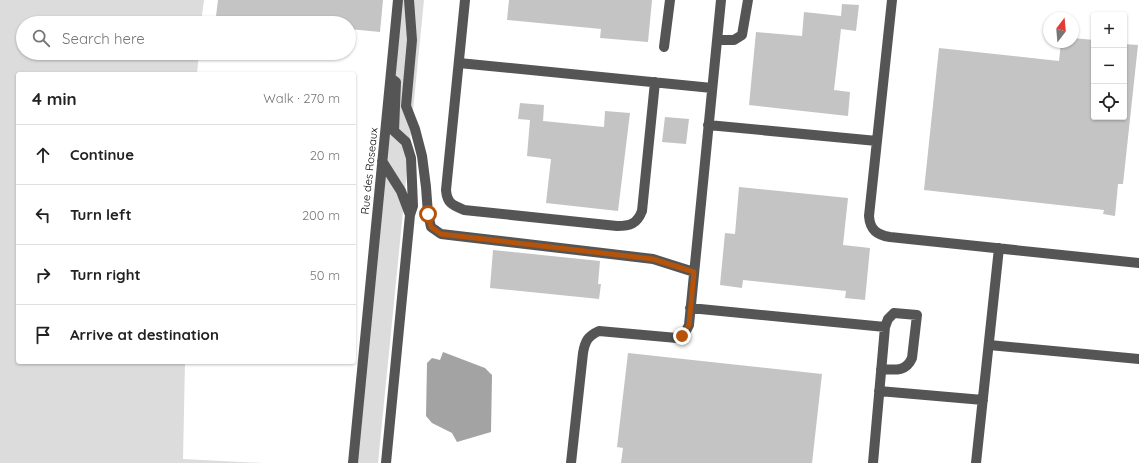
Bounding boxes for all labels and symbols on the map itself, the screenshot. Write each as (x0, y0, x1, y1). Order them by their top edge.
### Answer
north arrow (1043, 12, 1079, 48)
street label: Rue des Roseaux (357, 127, 381, 215)
route start (419, 205, 437, 223)
route end (673, 327, 691, 345)

